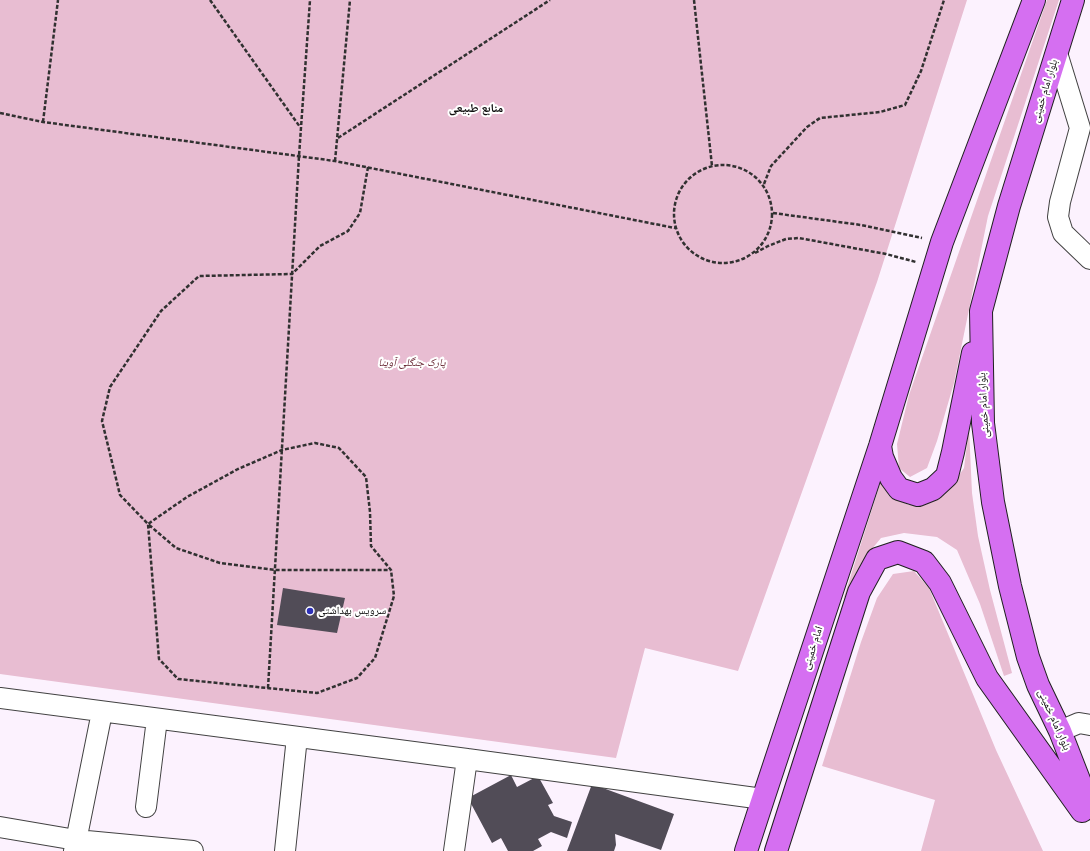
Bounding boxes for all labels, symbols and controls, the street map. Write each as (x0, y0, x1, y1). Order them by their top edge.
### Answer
street label: بلوار امام خمینی (1029, 58, 1061, 124)
district label: منابع طبیعی (449, 102, 503, 116)
park label: پارک جنگلی آوینا (378, 356, 446, 370)
street label: بلوار امام خمینی (976, 372, 992, 438)
place label: سرویس بهداشتی (318, 604, 386, 618)
marker: سرویس بهداشتی (305, 606, 315, 616)
street label: امام خمینی (800, 625, 826, 671)
street label: بلوار امام خمینی (1035, 687, 1073, 753)

